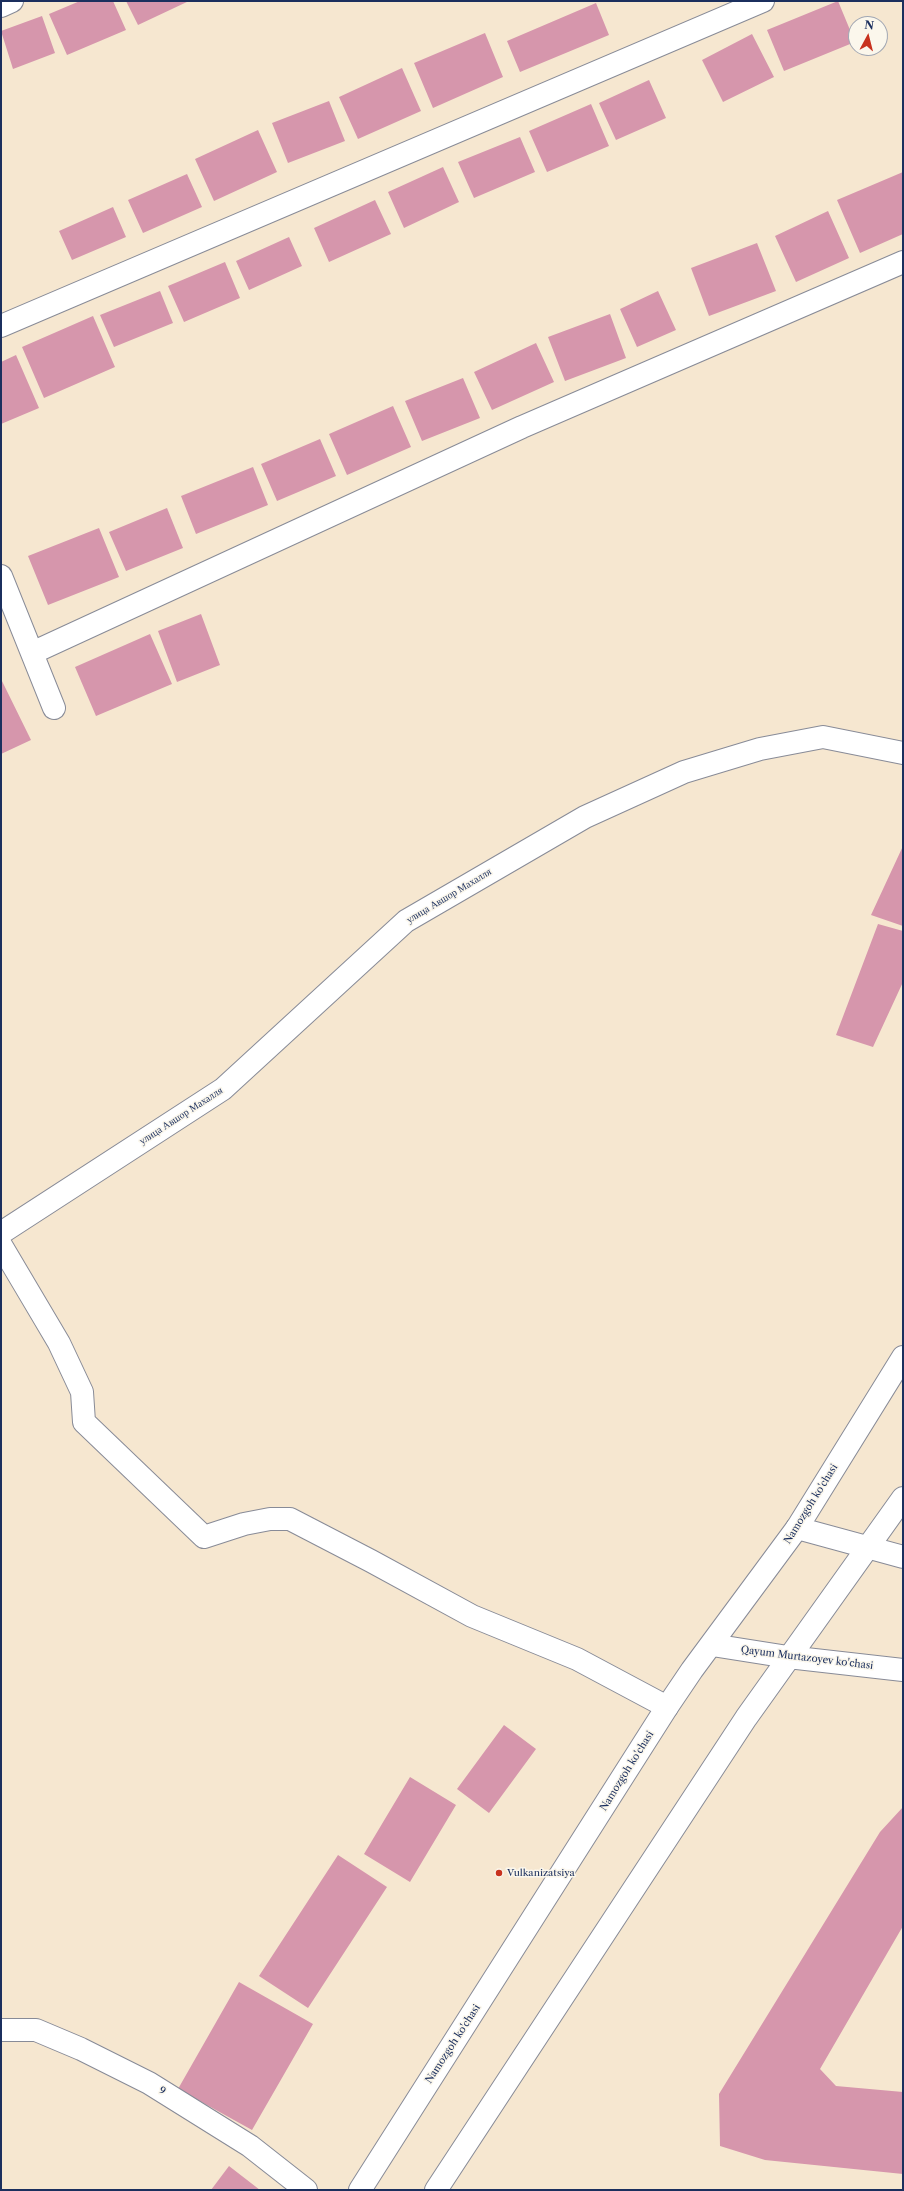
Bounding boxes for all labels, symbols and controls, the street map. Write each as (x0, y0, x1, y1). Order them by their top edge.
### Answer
north arrow (848, 16, 888, 56)
text: N (864, 18, 875, 33)
street label: улица Авшор Махалля (404, 866, 494, 926)
street label: улица Авшор Махалля (137, 1085, 225, 1147)
street label: Namozgoh ko'chasi (782, 1462, 840, 1546)
street label: Qayum Murtazoyev ko'chasi (740, 1644, 874, 1672)
street label: Namozgoh ko'chasi (598, 1729, 656, 1813)
place label: Vulkanizatsiya (507, 1867, 575, 1879)
marker: Vulkanizatsiya (494, 1868, 504, 1878)
street label: Namozgoh ko'chasi (423, 2002, 483, 2086)
street label: 9 (156, 2084, 168, 2098)

